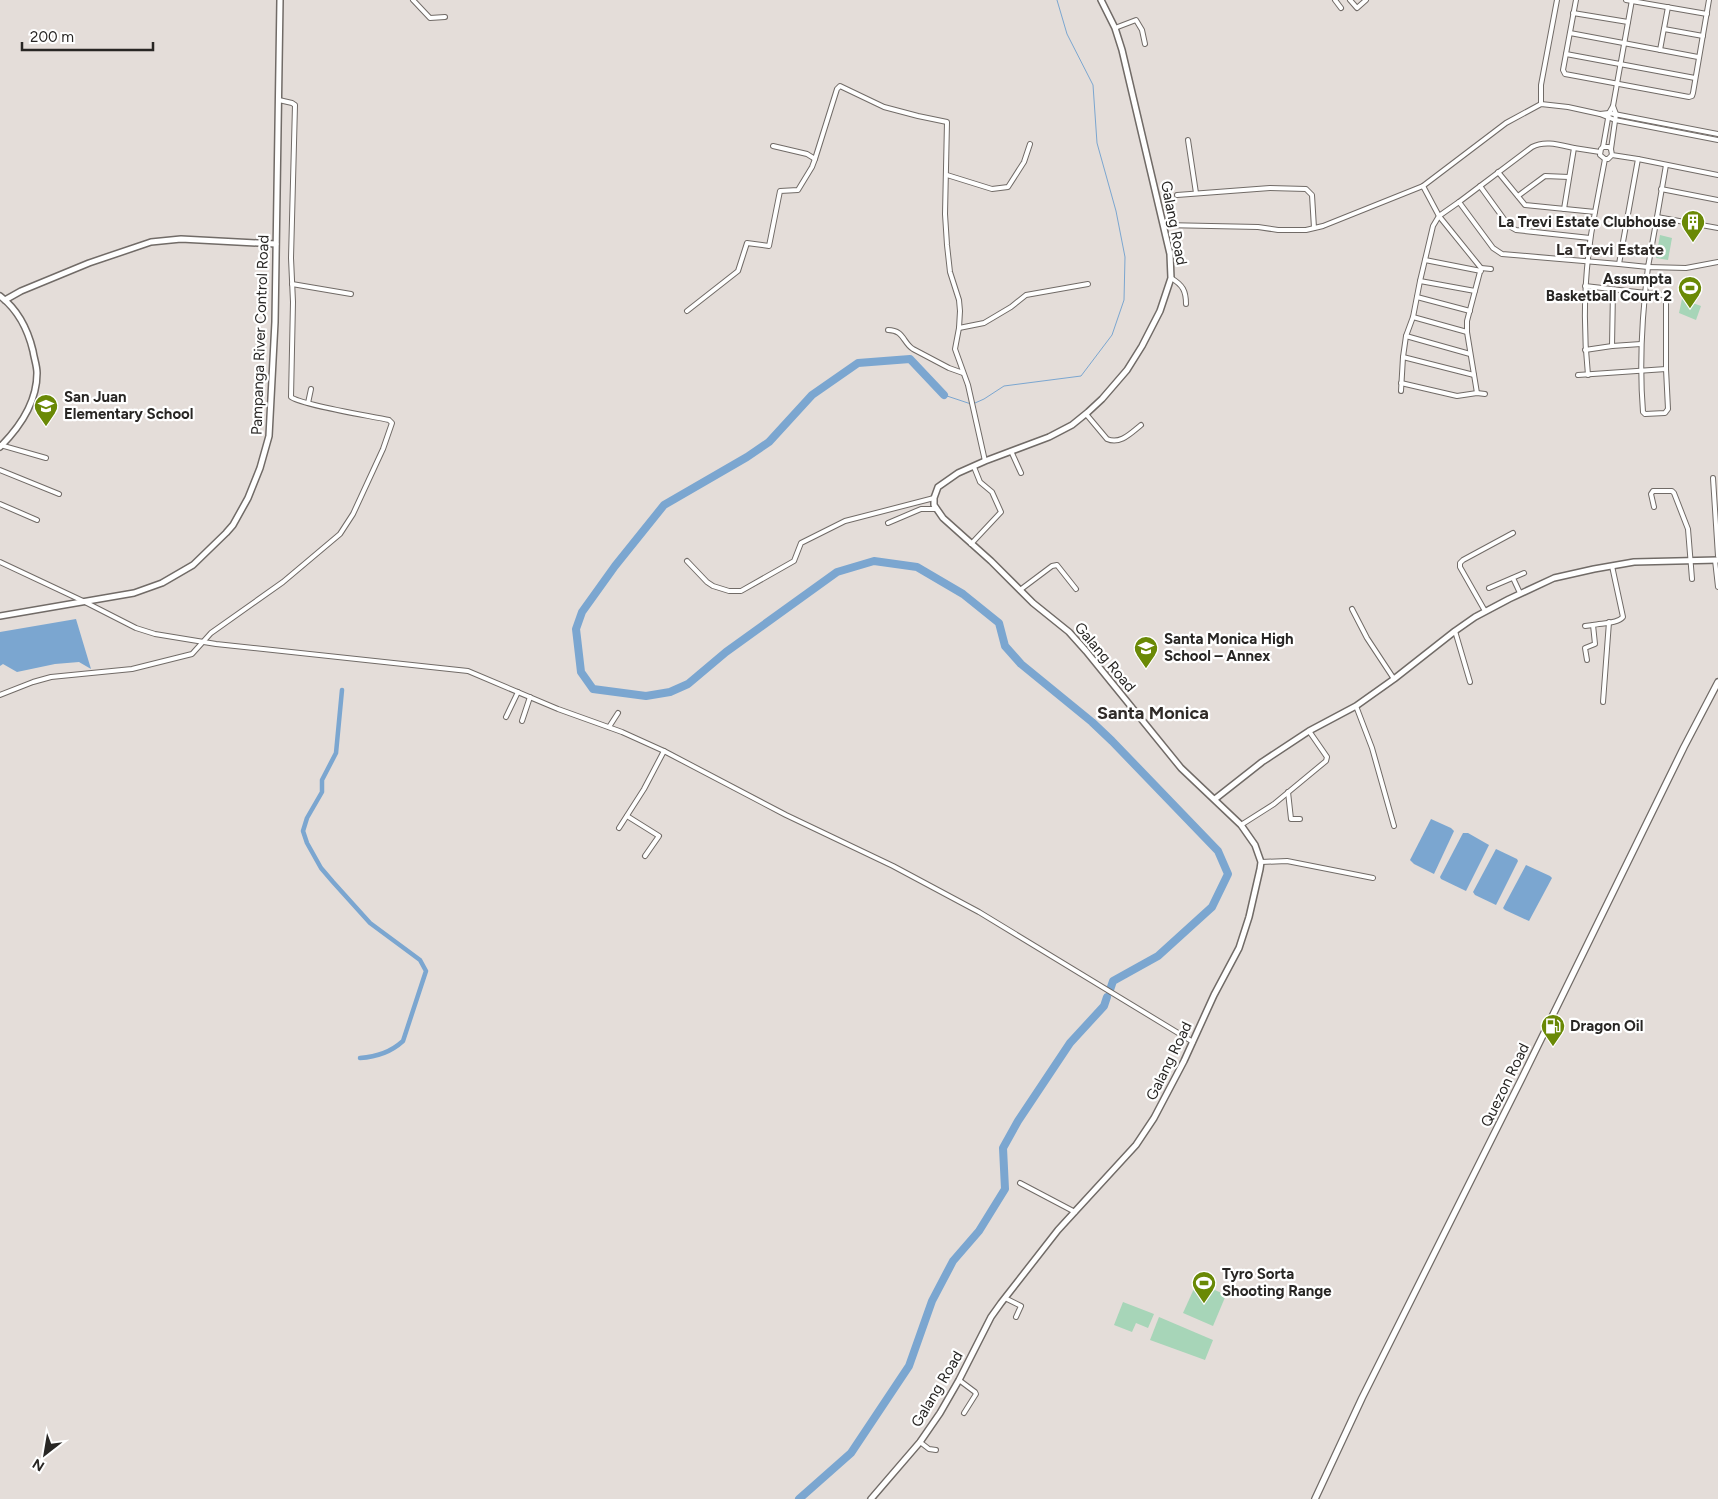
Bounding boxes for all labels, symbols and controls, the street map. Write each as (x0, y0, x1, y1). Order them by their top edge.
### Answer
scale bar (22, 20, 154, 52)
text: 200 m (30, 28, 74, 46)
street label: Galang Road (1157, 179, 1191, 267)
building icon: La Trevi Estate Clubhouse (1680, 209, 1706, 243)
place label: La Trevi Estate Clubhouse (1498, 213, 1677, 231)
street label: Pampanga River Control Road (248, 235, 272, 435)
district label: La Trevi Estate (1556, 240, 1664, 259)
place label: Assumpta Basketball Court 2 (1546, 270, 1672, 305)
sports icon: Assumpta Basketball Court 2 (1677, 275, 1703, 309)
place label: San Juan Elementary School (64, 388, 194, 423)
school or university icon: San Juan Elementary School (33, 393, 59, 427)
street label: Galang Road (1071, 618, 1139, 696)
place label: Santa Monica High School – Annex (1164, 630, 1294, 665)
school or university icon: Santa Monica High School – Annex (1133, 635, 1159, 669)
district label: Santa Monica (1097, 702, 1209, 724)
fuel station icon: Dragon Oil (1540, 1013, 1566, 1047)
place label: Dragon Oil (1570, 1017, 1643, 1035)
street label: Galang Road (1142, 1019, 1196, 1103)
street label: Quezon Road (1477, 1040, 1533, 1130)
place label: Tyro Sorta Shooting Range (1222, 1265, 1332, 1300)
sports icon: Tyro Sorta Shooting Range (1191, 1270, 1217, 1304)
street label: Galang Road (907, 1348, 967, 1430)
north arrow (20, 1429, 70, 1479)
text: N (30, 1455, 48, 1475)

